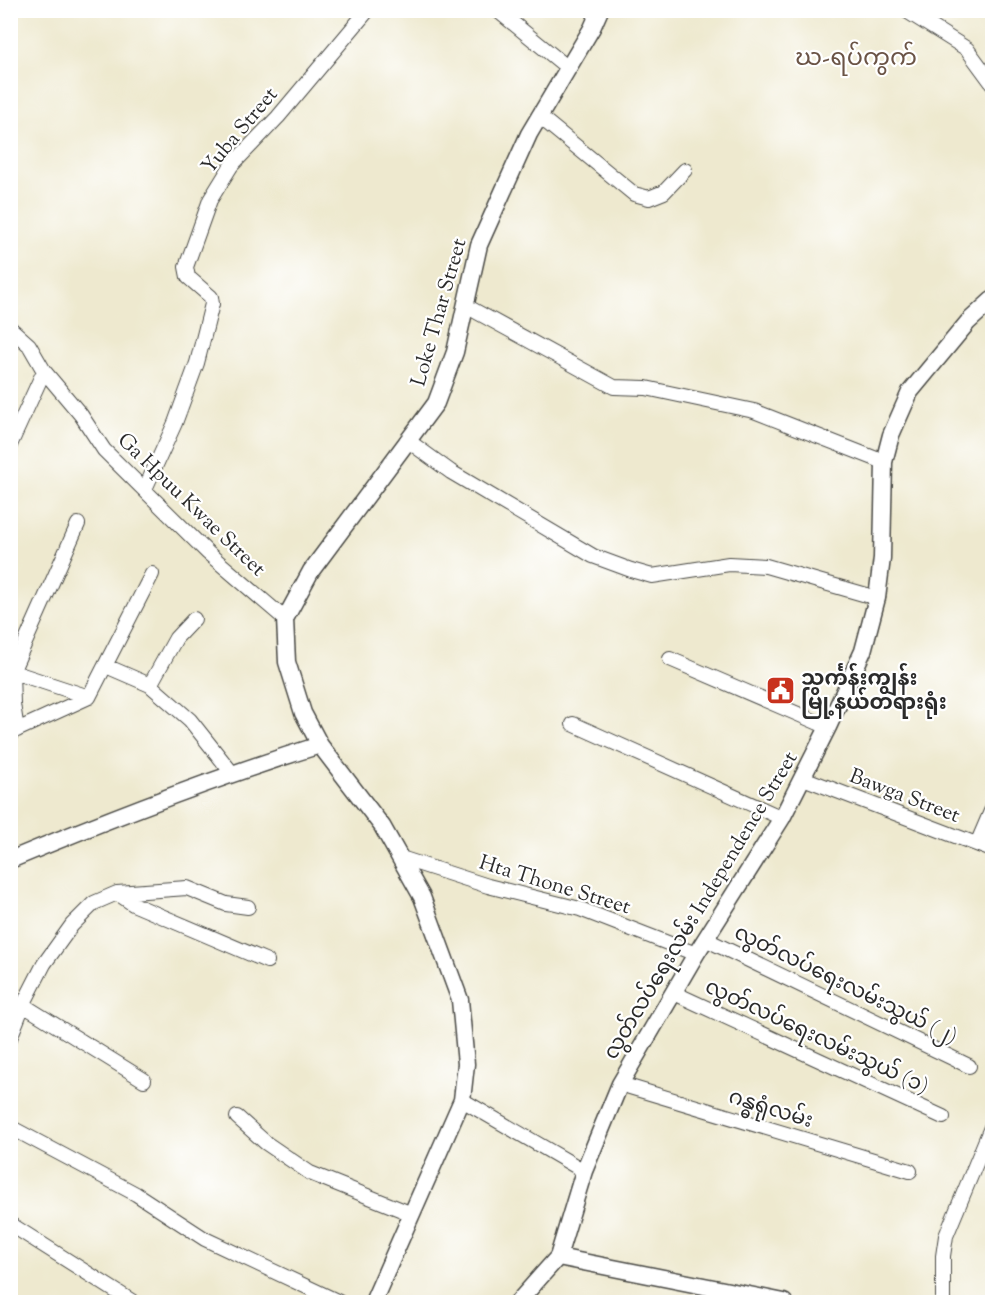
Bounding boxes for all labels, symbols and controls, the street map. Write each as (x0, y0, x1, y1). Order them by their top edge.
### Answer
district label: ဃ-ရပ်ကွက် (795, 41, 917, 76)
street label: Yuba Street (195, 81, 286, 181)
street label: Loke Thar Street (404, 235, 475, 390)
street label: Ga Hpuu Kwae Street (110, 427, 271, 584)
place label: သင်္ကန်းကျွန်း မြို့နယ်တရားရုံး (801, 662, 947, 719)
public building icon: သင်္ကန်းကျွန်း မြို့နယ်တရားရုံး (764, 674, 796, 706)
street label: လွတ်လပ်ရေးလမ်း Independence Street (595, 745, 806, 1066)
street label: Bawga Street (845, 762, 964, 832)
street label: Hta Thone Street (475, 849, 634, 923)
street label: လွတ်လပ်ရေးလမ်းသွယ် (၂) (729, 916, 963, 1053)
street label: လွတ်လပ်ရေးလမ်းသွယ် (၁) (699, 970, 934, 1103)
street label: ဂန္ဓရုံလမ်း (724, 1080, 817, 1137)

